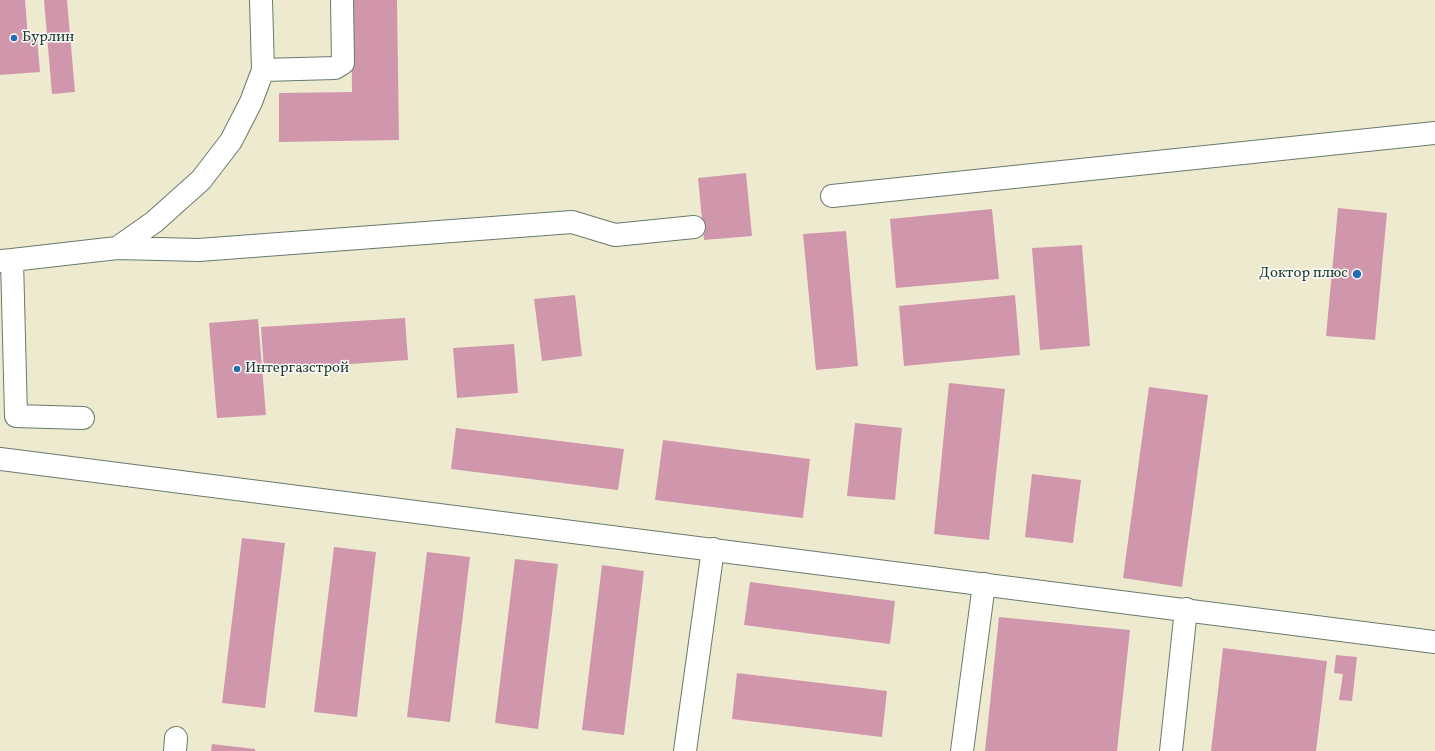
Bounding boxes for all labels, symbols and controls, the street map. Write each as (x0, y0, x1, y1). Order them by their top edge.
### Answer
place label: Бурлин (22, 29, 74, 47)
marker: Бурлин (9, 33, 19, 43)
place label: Доктор плюс (1259, 265, 1348, 283)
marker: Доктор плюс (1351, 268, 1363, 280)
place label: Интергазстрой (245, 360, 349, 378)
marker: Интергазстрой (232, 364, 242, 374)

